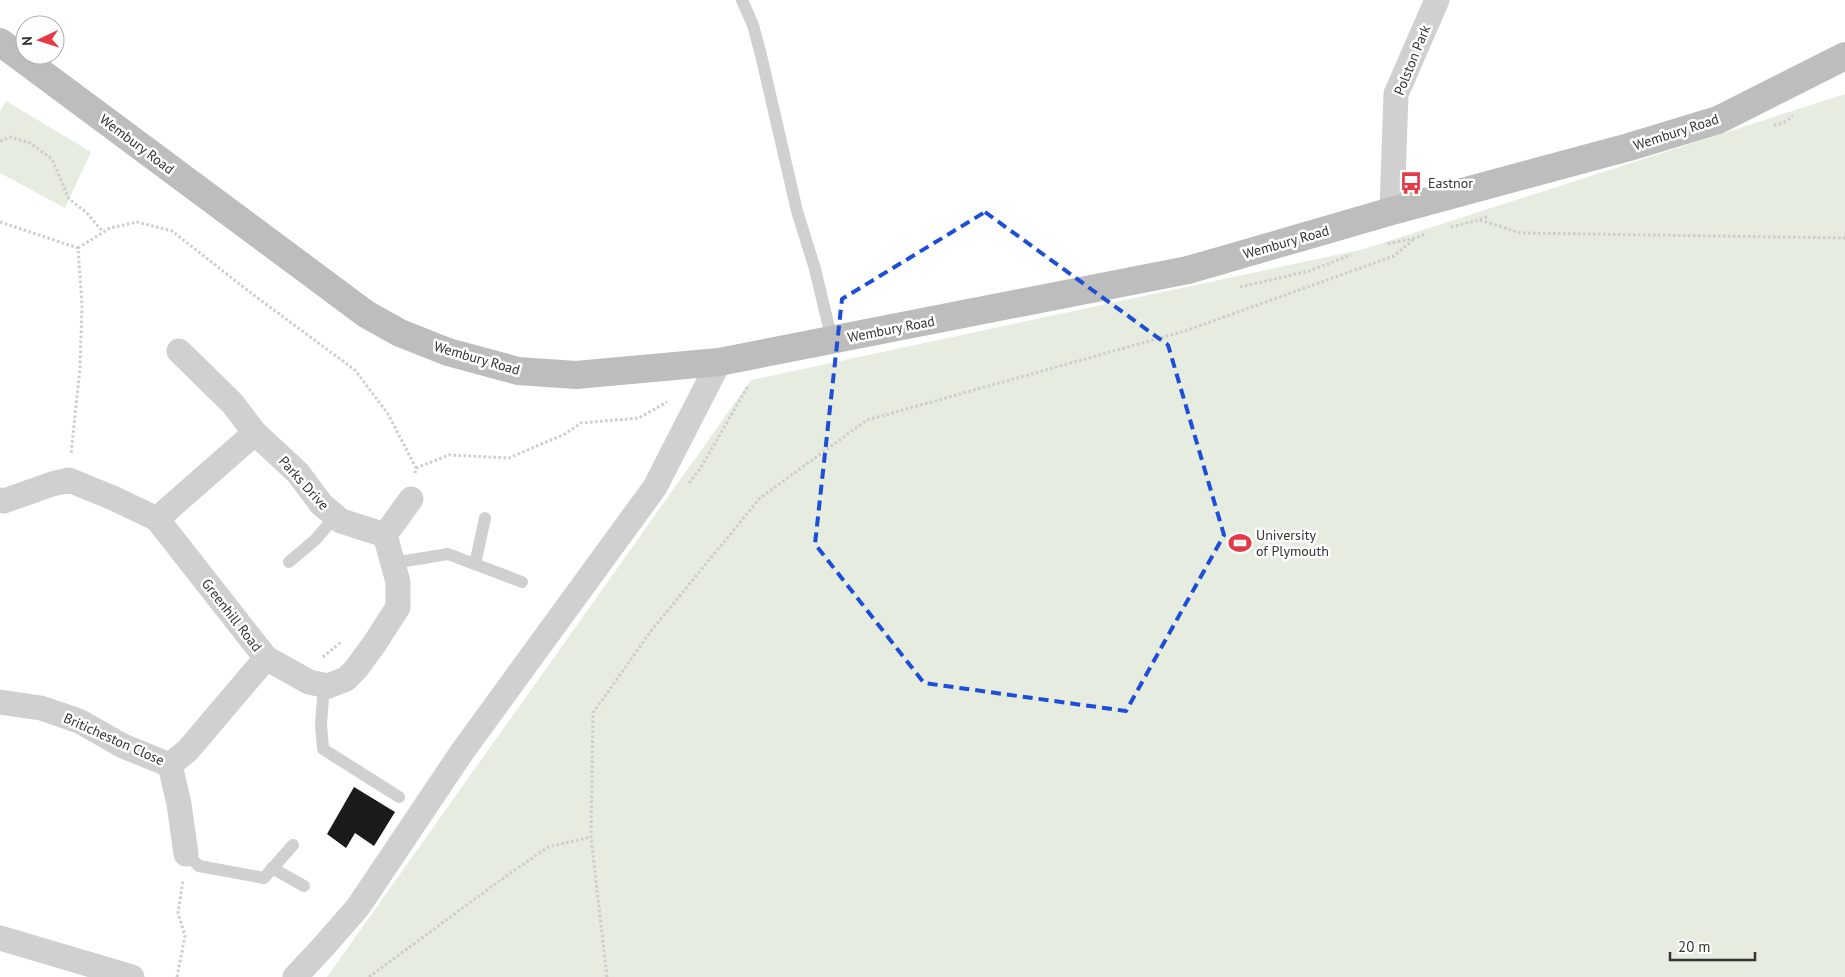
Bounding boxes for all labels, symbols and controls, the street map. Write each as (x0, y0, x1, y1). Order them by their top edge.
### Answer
north arrow (15, 15, 65, 65)
street label: Polston Park (1390, 22, 1434, 98)
text: N (18, 36, 36, 46)
street label: Wembury Road (96, 110, 178, 178)
street label: Wembury Road (1631, 110, 1721, 154)
bus stop icon: Eastnor (1398, 170, 1424, 196)
place label: Eastnor (1428, 174, 1473, 192)
street label: Wembury Road (1241, 221, 1331, 263)
street label: Wembury Road (846, 312, 936, 346)
street label: Wembury Road (432, 337, 522, 379)
street label: Parks Drive (275, 452, 333, 514)
place label: University of Plymouth (1256, 526, 1329, 560)
sports icon: University of Plymouth (1227, 530, 1253, 556)
street label: Greenhill Road (198, 575, 266, 655)
street label: Briticheston Close (61, 709, 167, 769)
scale bar (1670, 930, 1755, 962)
text: 20 m (1678, 937, 1711, 956)

